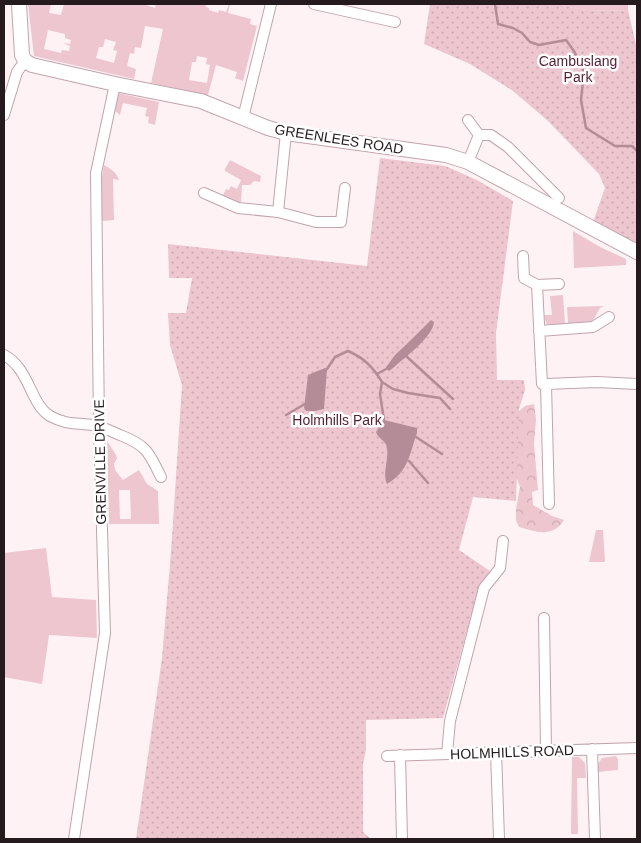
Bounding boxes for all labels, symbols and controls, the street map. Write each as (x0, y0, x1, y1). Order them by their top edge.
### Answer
park label: Cambuslang Park (539, 53, 617, 85)
street label: GREENLEES ROAD (274, 121, 404, 157)
street label: GRENVILLE DRIVE (91, 399, 109, 525)
park label: Holmhills Park (292, 412, 383, 428)
street label: HOLMHILLS ROAD (450, 742, 574, 762)

